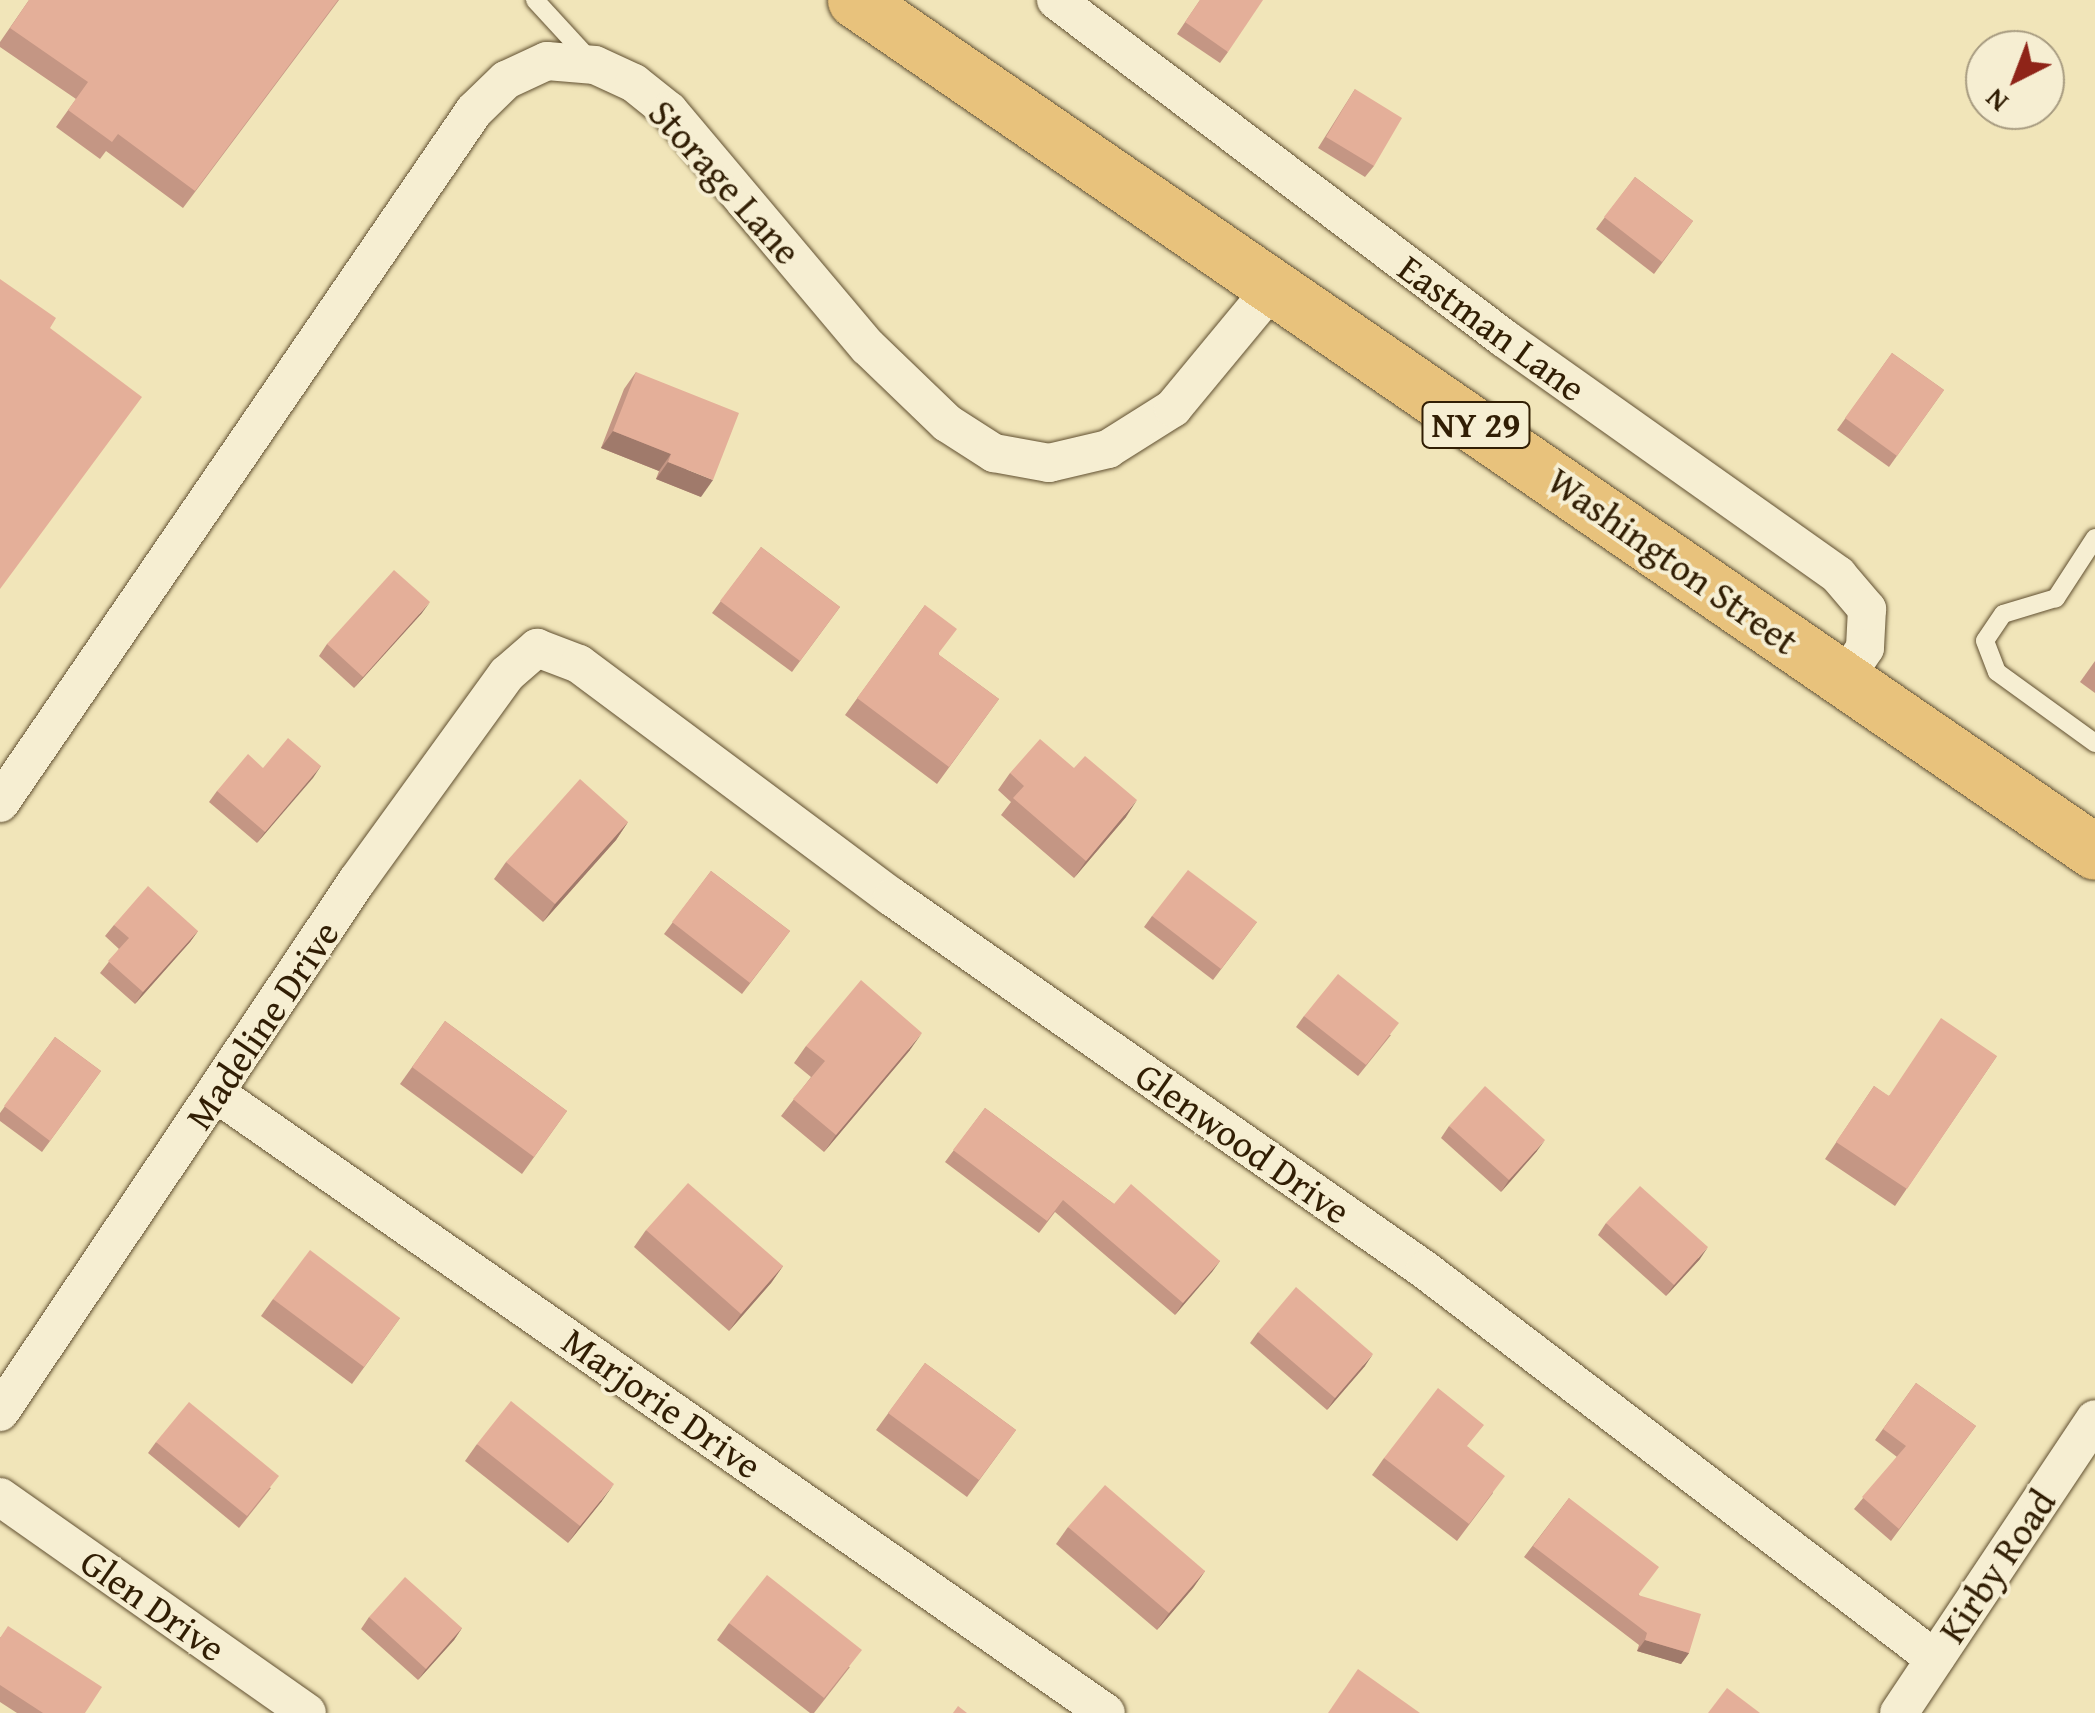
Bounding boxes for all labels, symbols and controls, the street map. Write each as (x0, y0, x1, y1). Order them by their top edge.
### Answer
north arrow (1965, 30, 2065, 130)
text: N (1975, 80, 2017, 123)
street label: Storage Lane (639, 90, 811, 274)
street label: Eastman Lane (1390, 245, 1594, 411)
road number: NY 29 (1421, 395, 1531, 455)
street label: Washington Street (1539, 458, 1807, 664)
street label: Madeline Drive (176, 912, 348, 1138)
street label: Glenwood Drive (1127, 1052, 1359, 1234)
street label: Marjorie Drive (554, 1318, 770, 1488)
street label: Kirby Road (1929, 1481, 2065, 1651)
street label: Glen Drive (72, 1539, 234, 1671)

